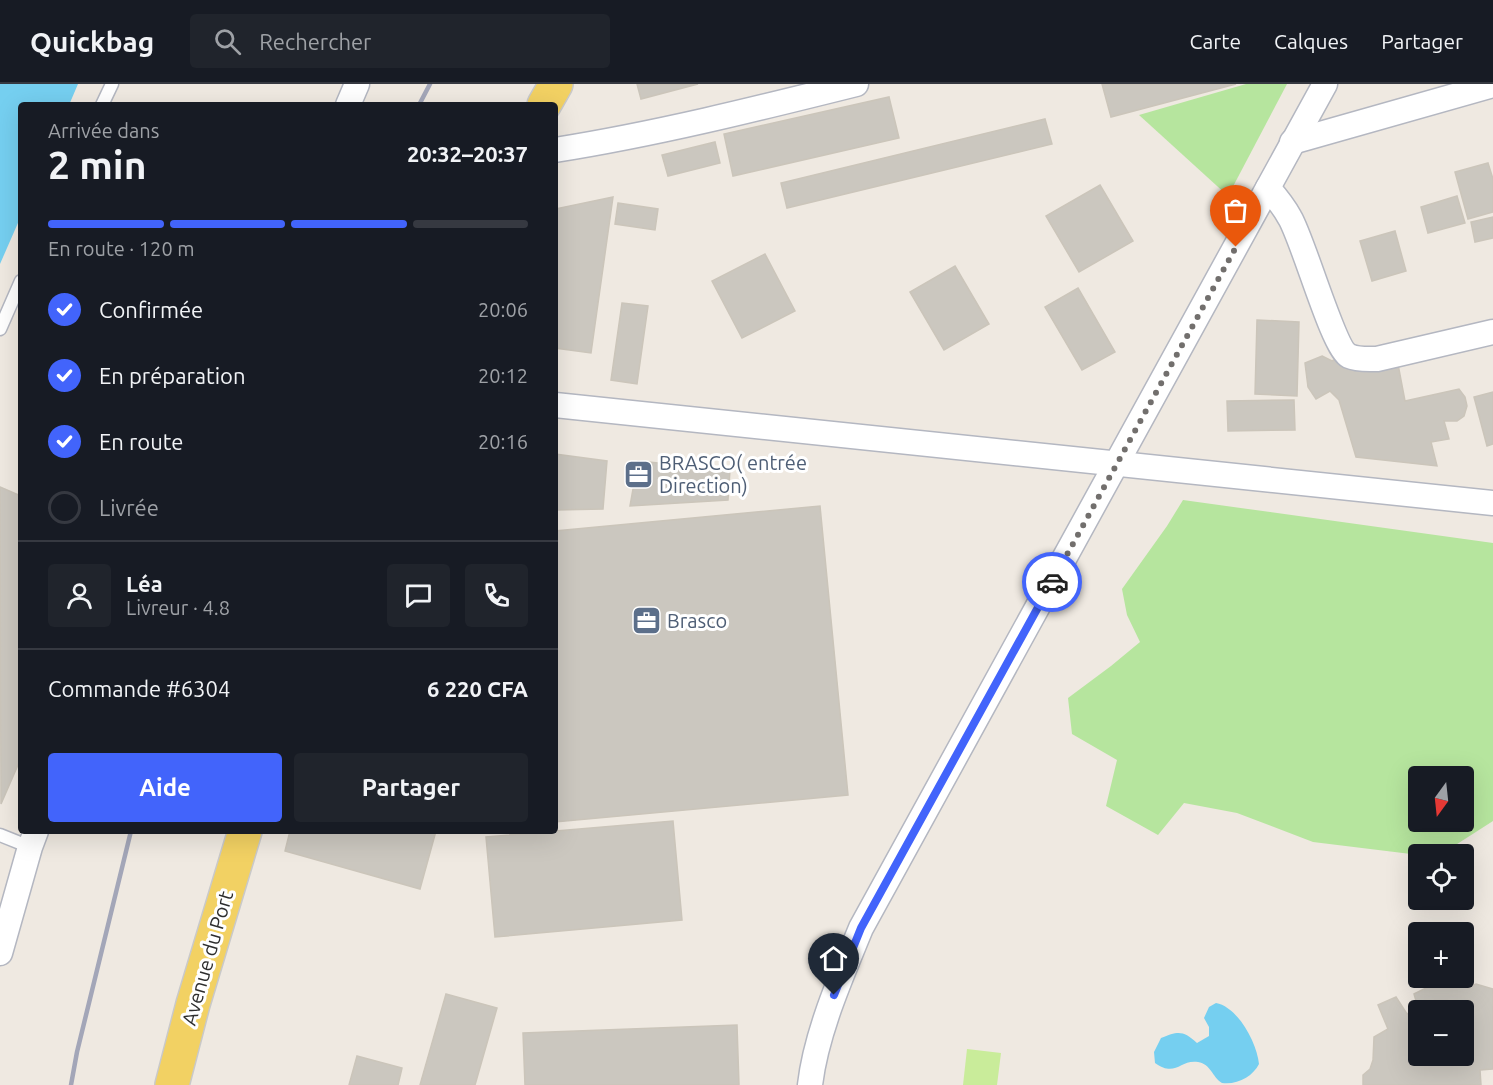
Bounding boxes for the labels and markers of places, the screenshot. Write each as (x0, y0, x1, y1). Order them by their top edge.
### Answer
pin (1210, 185, 1261, 247)
place label: BRASCO( entrée Direction) (659, 451, 807, 497)
office icon: BRASCO( entrée Direction) (622, 458, 654, 490)
office icon: Brasco (630, 604, 662, 636)
place label: Brasco (667, 609, 727, 632)
pin (808, 933, 859, 995)

